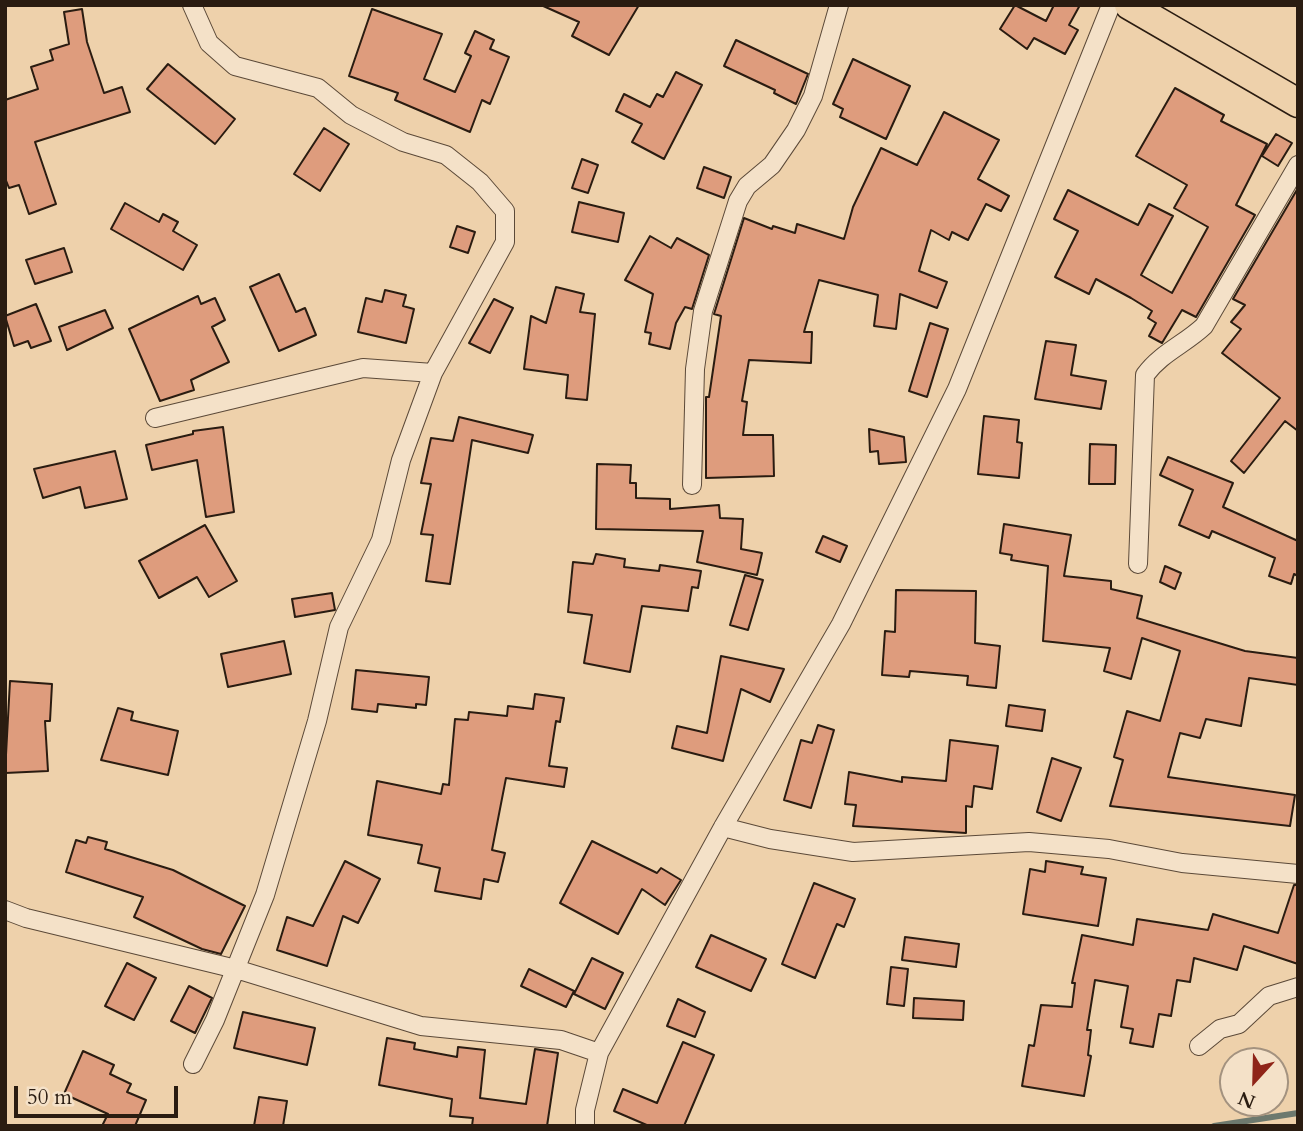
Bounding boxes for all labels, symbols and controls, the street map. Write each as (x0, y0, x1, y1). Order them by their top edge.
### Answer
north arrow (1219, 1047, 1289, 1117)
scale bar (18, 1072, 182, 1116)
text: 50 m (27, 1083, 72, 1112)
text: N (1234, 1084, 1259, 1115)

